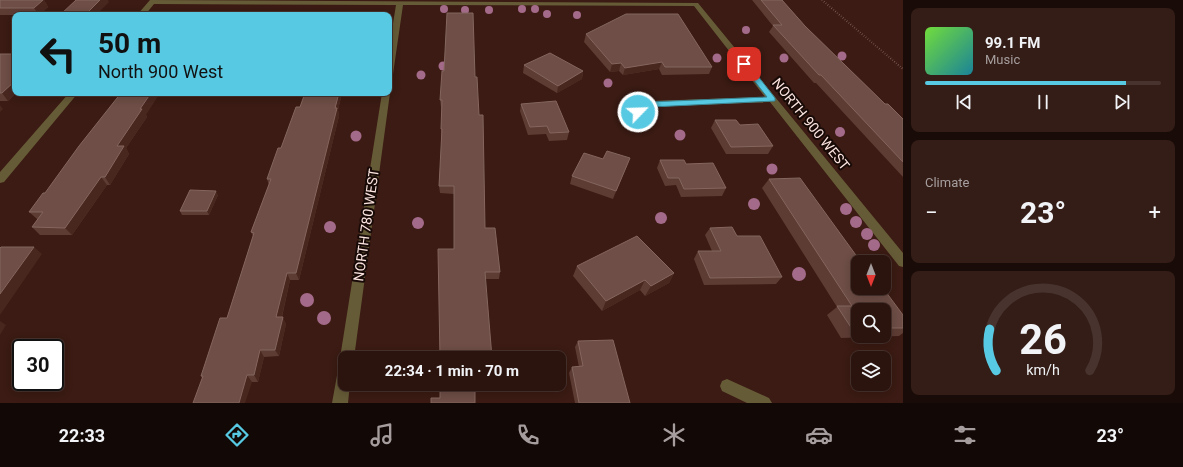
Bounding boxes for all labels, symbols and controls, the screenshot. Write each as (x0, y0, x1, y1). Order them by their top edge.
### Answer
text: 50 m (98, 27, 161, 60)
icon: left (32, 28, 84, 80)
text: 99.1 FM (985, 34, 1040, 52)
pin (727, 47, 761, 81)
text: Music (985, 52, 1020, 67)
icon: arrive (733, 53, 755, 75)
text: North 900 West (98, 61, 223, 82)
street label: NORTH 900 WEST (769, 75, 853, 174)
position arrow (617, 91, 659, 133)
icon: previous (953, 91, 975, 113)
icon: pause (1032, 91, 1054, 113)
icon: next (1111, 91, 1133, 113)
street label: NORTH 780 WEST (350, 167, 382, 282)
text: Climate (925, 175, 969, 190)
text: 23° (1020, 195, 1066, 230)
text: − (925, 200, 938, 225)
text: + (1149, 200, 1161, 225)
north arrow (851, 255, 891, 295)
map controls (851, 255, 891, 391)
button: search (851, 303, 891, 343)
text: 26 (1019, 315, 1067, 364)
speed limit sign: 30 (12, 339, 64, 391)
button: layers (851, 351, 891, 391)
text: 22:34 · 1 min · 70 m (385, 362, 519, 380)
text: km/h (1026, 362, 1060, 378)
icon: directions (223, 421, 251, 449)
icon: music (368, 421, 396, 449)
icon: phone (514, 421, 542, 449)
icon: climate (660, 421, 688, 449)
icon: car (805, 421, 833, 449)
icon: filters (951, 421, 979, 449)
text: 22:33 (59, 425, 105, 446)
text: 23° (1096, 425, 1124, 446)

